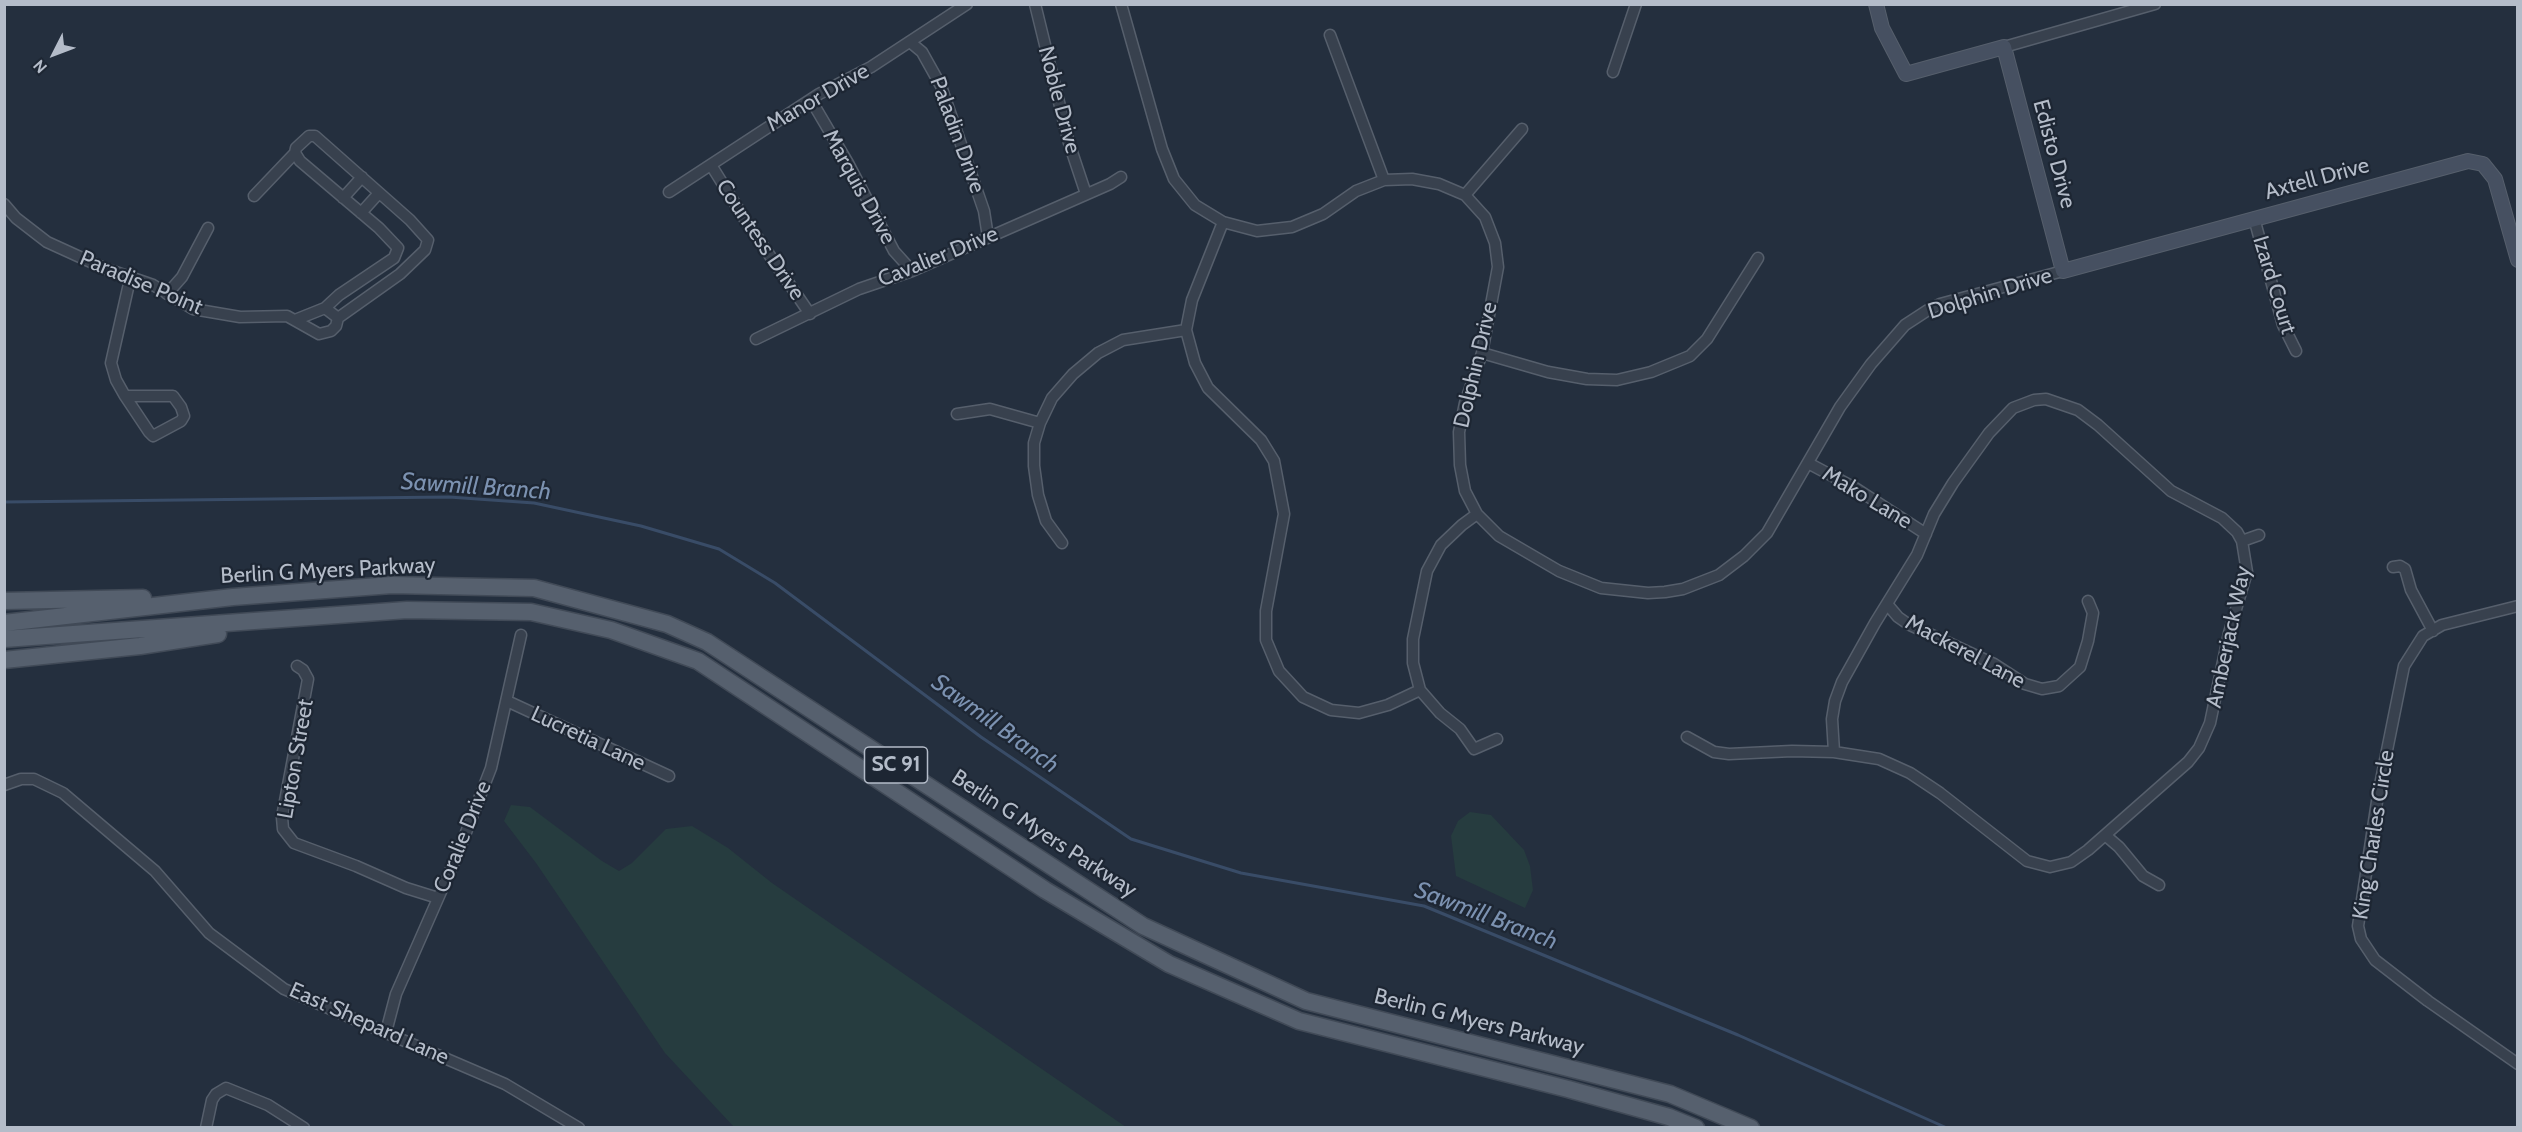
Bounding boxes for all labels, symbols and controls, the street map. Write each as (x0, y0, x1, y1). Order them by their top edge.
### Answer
north arrow (24, 24, 84, 84)
street label: Noble Drive (1032, 43, 1086, 157)
text: N (29, 56, 51, 77)
street label: Manor Drive (762, 58, 874, 138)
street label: Paladin Drive (924, 73, 990, 197)
street label: Edisto Drive (2027, 97, 2081, 211)
street label: Marquis Drive (817, 125, 901, 249)
street label: Axtell Drive (2262, 152, 2372, 206)
street label: Countess Drive (710, 175, 810, 305)
street label: Cavalier Drive (874, 221, 1002, 293)
street label: Izard Court (2247, 233, 2301, 337)
street label: Paradise Point (76, 245, 206, 321)
street label: Dolphin Drive (1925, 263, 2055, 325)
street label: Dolphin Drive (1449, 299, 1503, 431)
street label: Mako Lane (1817, 461, 1917, 535)
water label: Sawmill Branch (400, 467, 552, 507)
street label: Berlin G Myers Parkway (220, 552, 436, 590)
street label: Amberjack Way (2201, 564, 2257, 710)
street label: Mackerel Lane (1900, 609, 2030, 695)
water label: Sawmill Branch (926, 668, 1064, 780)
street label: Lipton Street (272, 697, 320, 821)
street label: Lucretia Lane (527, 701, 649, 777)
road number: SC 91 (864, 747, 928, 783)
street label: King Charles Circle (2348, 748, 2400, 922)
street label: Berlin G Myers Parkway (946, 764, 1142, 904)
street label: Coralie Drive (429, 777, 497, 897)
water label: Sawmill Branch (1411, 876, 1561, 956)
street label: East Shepard Lane (285, 977, 453, 1071)
street label: Berlin G Myers Parkway (1371, 983, 1587, 1061)

